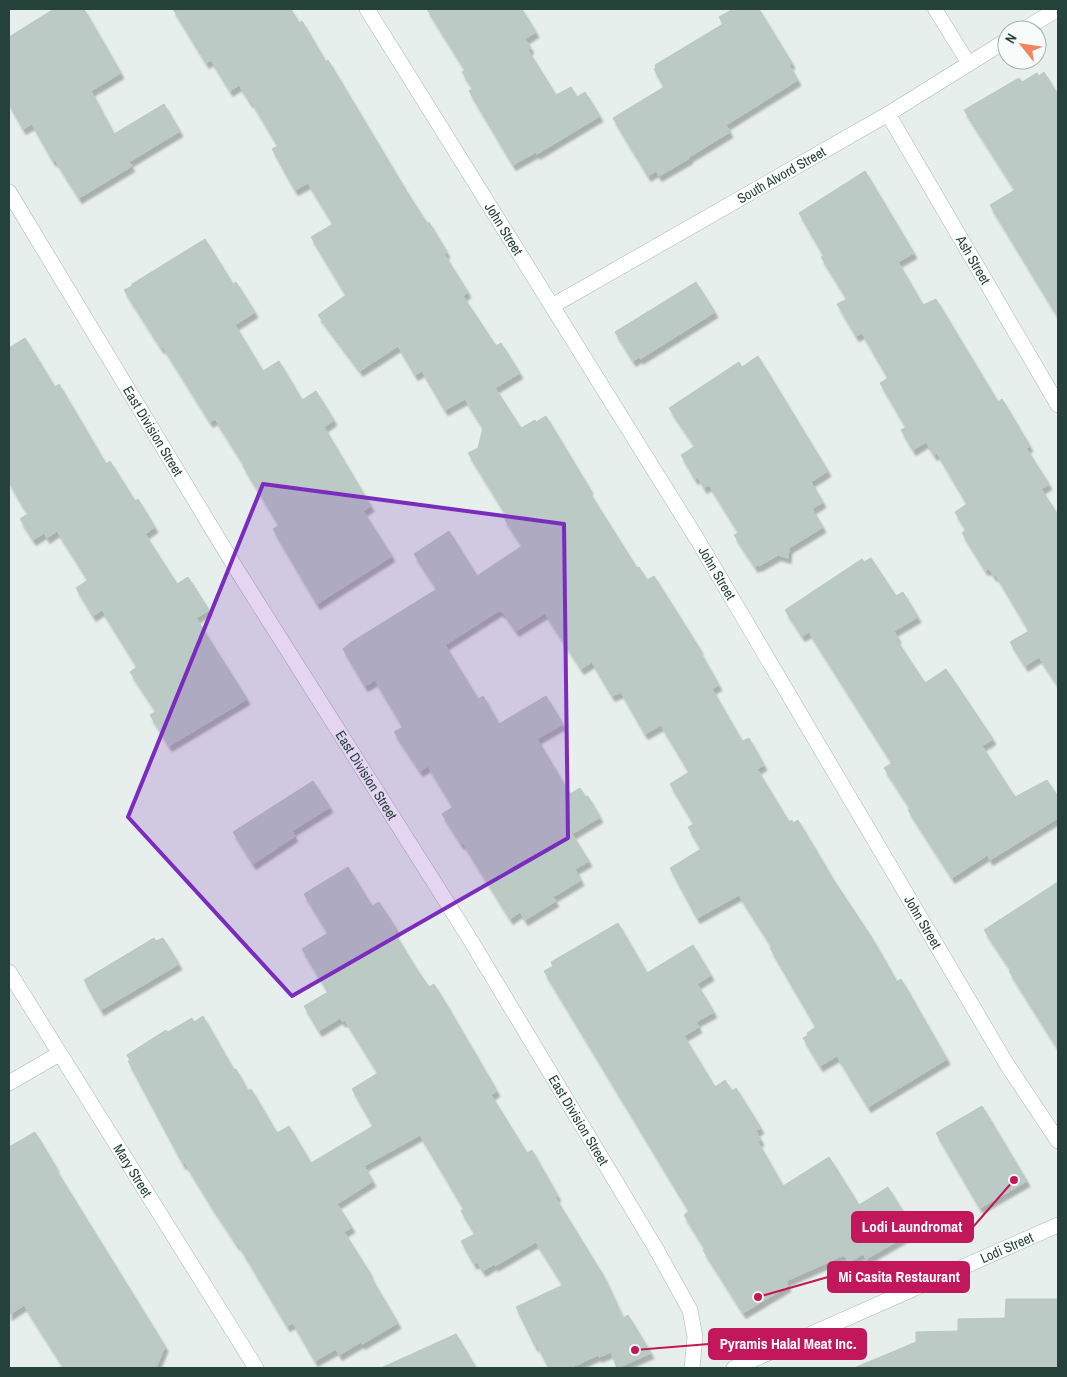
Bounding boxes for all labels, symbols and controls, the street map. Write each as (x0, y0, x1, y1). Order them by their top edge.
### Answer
north arrow (997, 20, 1047, 70)
text: N (1001, 30, 1021, 47)
street label: South Alvord Street (734, 143, 829, 207)
street label: John Street (481, 199, 527, 259)
street label: Ash Street (951, 231, 995, 288)
street label: East Division Street (119, 382, 187, 479)
street label: John Street (694, 543, 740, 603)
street label: East Division Street (332, 727, 401, 823)
street label: John Street (900, 892, 946, 952)
street label: East Division Street (545, 1072, 613, 1169)
street label: Mary Street (109, 1141, 156, 1201)
callout: Lodi Laundromat (852, 1212, 973, 1242)
text: Lodi Laundromat (862, 1216, 962, 1237)
street label: Lodi Street (977, 1228, 1036, 1267)
callout: Mi Casita Restaurant (828, 1262, 969, 1292)
text: Mi Casita Restaurant (838, 1266, 960, 1287)
callout: Pyramis Halal Meat Inc. (709, 1329, 866, 1359)
text: Pyramis Halal Meat Inc. (720, 1333, 856, 1354)

